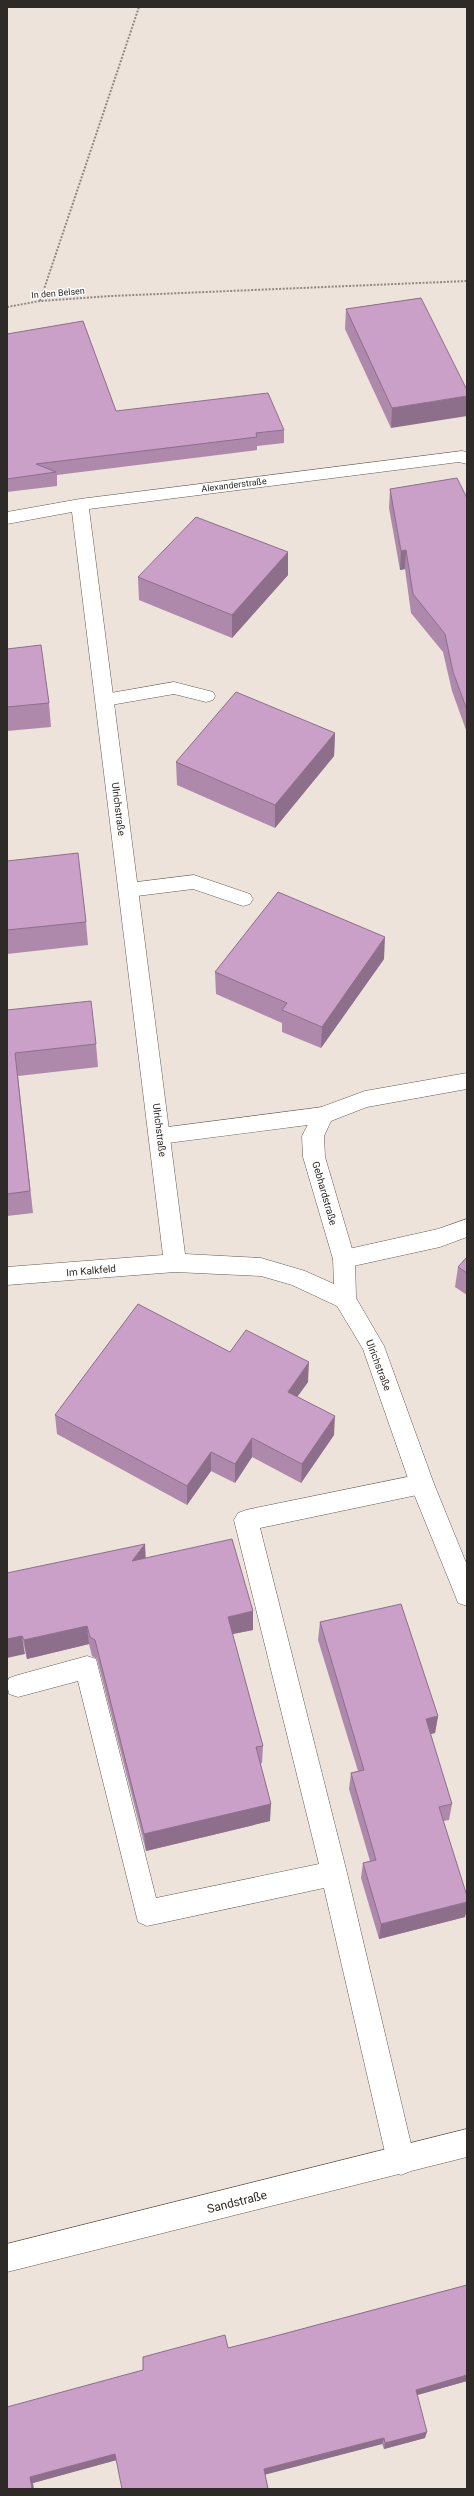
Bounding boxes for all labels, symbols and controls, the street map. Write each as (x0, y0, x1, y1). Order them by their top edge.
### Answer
street label: In den Belsen (31, 286, 85, 300)
street label: Alexanderstraße (201, 476, 267, 494)
street label: Ulrichstraße (110, 782, 127, 836)
street label: Ulrichstraße (151, 1103, 168, 1157)
street label: Gebhardstraße (310, 1160, 339, 1226)
street label: Im Kalkfeld (66, 1263, 116, 1278)
street label: Ulrichstraße (364, 1338, 393, 1392)
street label: Sandstraße (206, 2188, 268, 2216)

